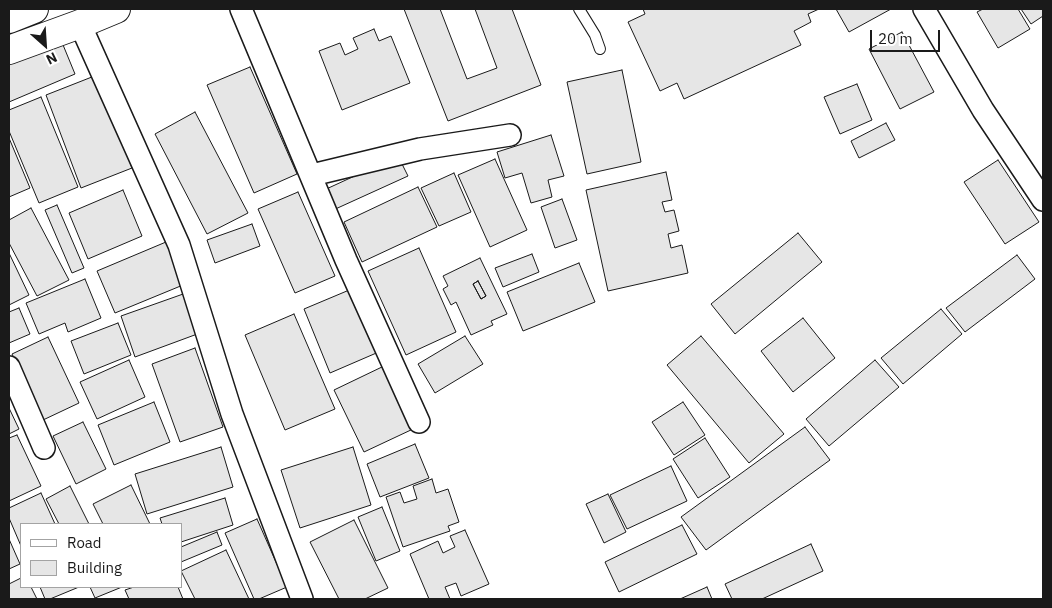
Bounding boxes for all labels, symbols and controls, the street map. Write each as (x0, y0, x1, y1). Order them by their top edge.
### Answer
north arrow (20, 20, 70, 70)
scale bar (872, 20, 942, 52)
text: 20 m (878, 29, 913, 48)
text: N (43, 48, 60, 69)
legend (20, 523, 182, 588)
text: Road (67, 533, 102, 552)
text: Building (67, 558, 122, 577)

